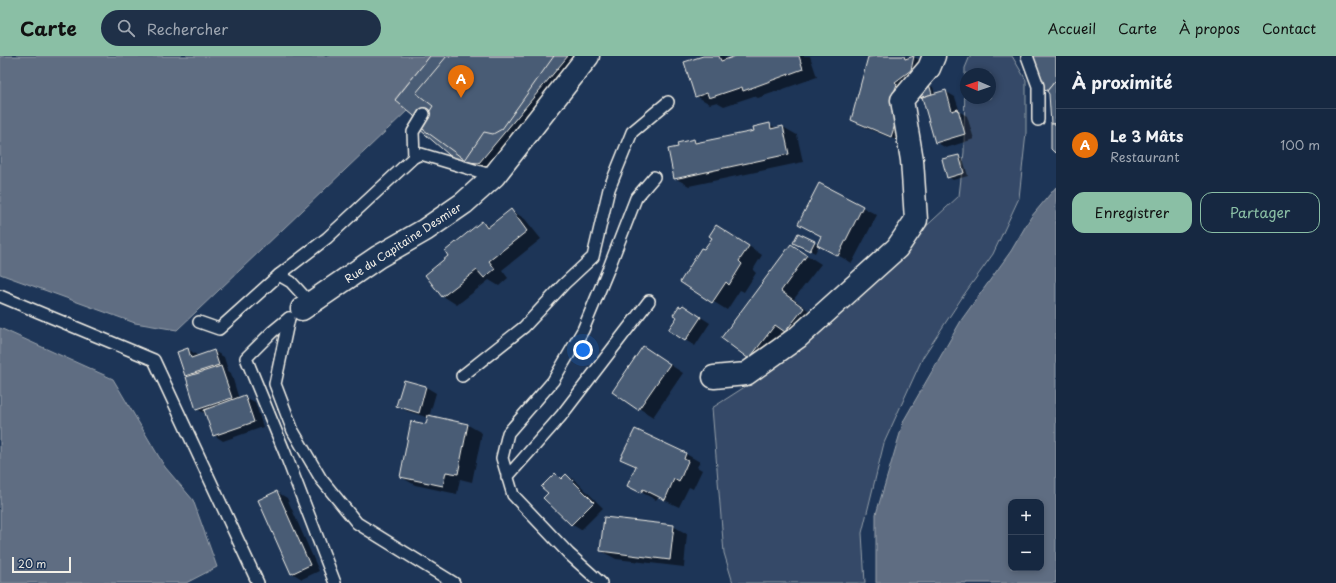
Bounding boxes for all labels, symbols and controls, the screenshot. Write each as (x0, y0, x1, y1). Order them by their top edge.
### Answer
search box (101, 10, 381, 46)
text: Carte (20, 14, 77, 42)
icon: search (115, 17, 137, 39)
text: Rechercher (147, 17, 228, 40)
text: Accueil (1048, 18, 1096, 39)
text: Carte (1118, 18, 1157, 39)
text: À propos (1179, 18, 1240, 39)
text: Contact (1262, 18, 1316, 39)
pin: A (448, 65, 474, 98)
north arrow (960, 68, 996, 104)
text: À proximité (1072, 69, 1172, 95)
text: Le 3 Mâts (1110, 124, 1183, 147)
text: A (1080, 135, 1090, 154)
text: 100 m (1280, 135, 1320, 154)
text: Restaurant (1110, 147, 1180, 166)
button: Enregistrer (1072, 192, 1192, 233)
button: Partager (1200, 192, 1320, 233)
street label: Rue du Capitaine Desmier (341, 198, 464, 287)
your location (573, 340, 593, 360)
map controls (1008, 499, 1044, 571)
button: + (1008, 499, 1044, 535)
button: − (1008, 535, 1044, 571)
scale bar (12, 555, 71, 574)
text: 20 m (18, 555, 46, 572)

